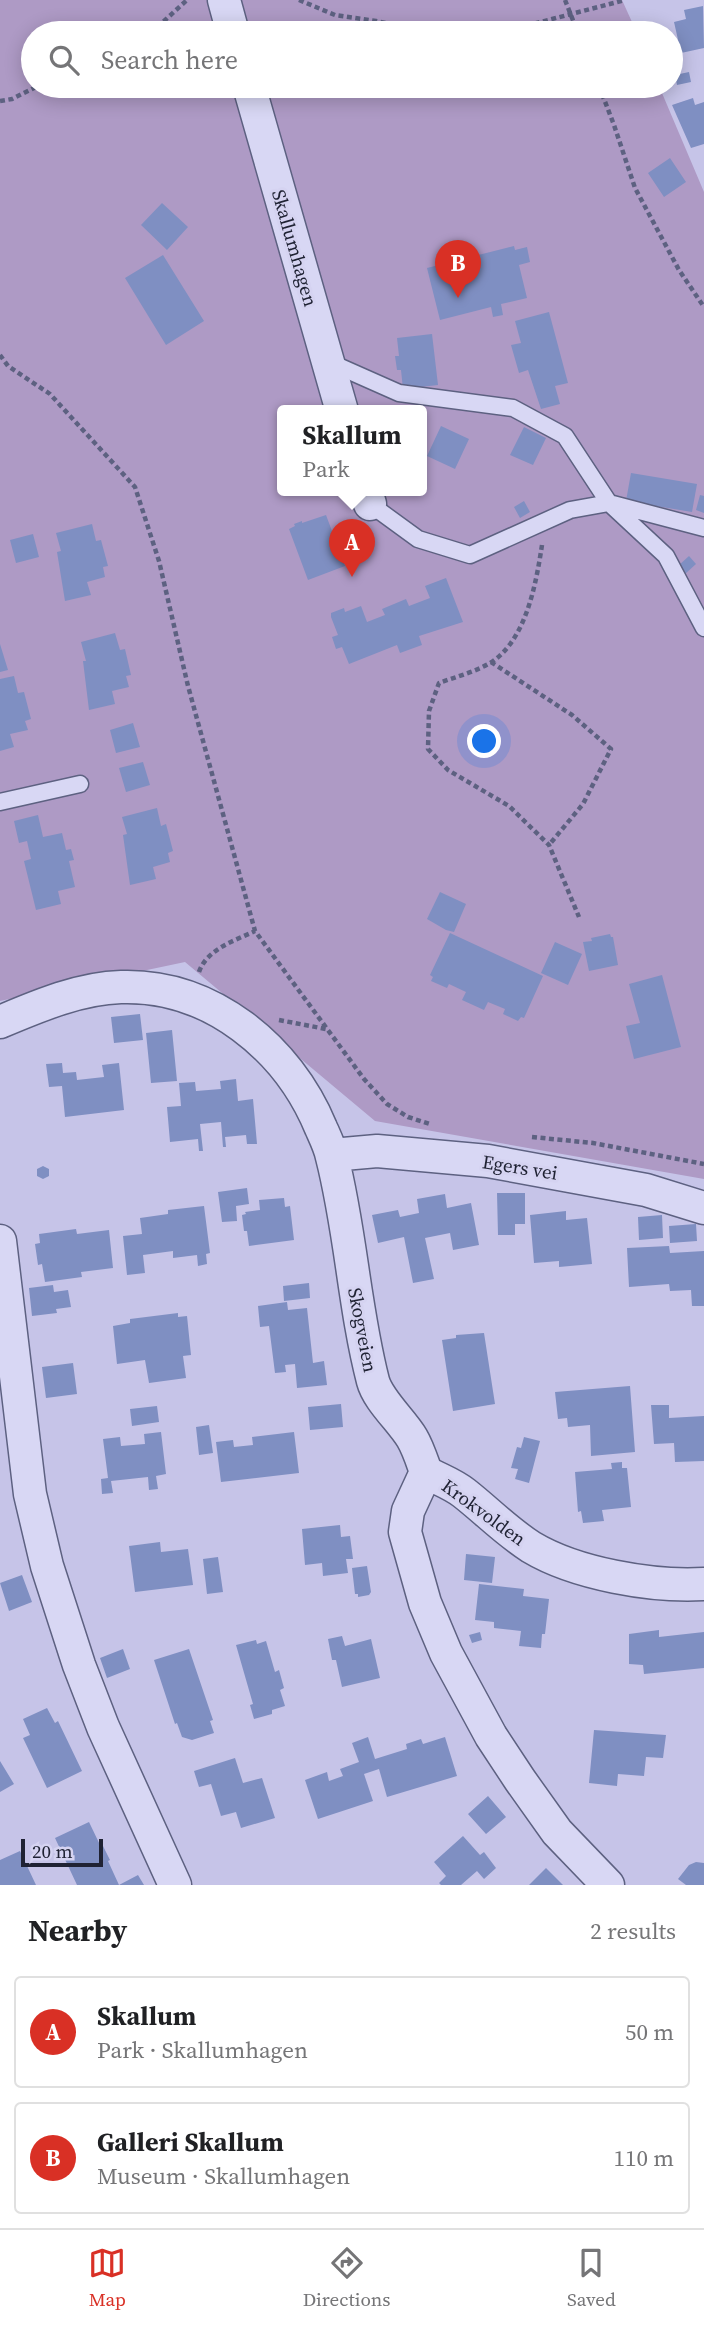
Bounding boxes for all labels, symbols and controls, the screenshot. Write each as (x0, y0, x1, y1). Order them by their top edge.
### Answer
search box (21, 21, 683, 98)
icon: search (45, 41, 83, 79)
text: Search here (101, 42, 238, 78)
street label: Skallumhagen (266, 186, 324, 310)
pin: B (435, 240, 481, 298)
popup (277, 405, 427, 496)
text: Skallum (302, 417, 402, 453)
text: Park (302, 453, 350, 485)
pin: A (329, 519, 375, 577)
your location (467, 724, 501, 758)
street label: Egers vei (481, 1148, 560, 1186)
street label: Skogveien (342, 1285, 384, 1375)
street label: Krokvolden (437, 1473, 531, 1551)
scale bar (21, 1836, 103, 1868)
text: 20 m (32, 1838, 73, 1864)
text: Nearby (28, 1910, 127, 1951)
text: 2 results (590, 1915, 676, 1947)
text: Skallum (97, 1998, 196, 2034)
text: A (45, 2016, 61, 2048)
text: 50 m (625, 2016, 674, 2048)
text: Park · Skallumhagen (97, 2034, 308, 2066)
text: Galleri Skallum (97, 2124, 284, 2160)
text: B (46, 2142, 60, 2174)
text: 110 m (613, 2142, 674, 2174)
text: Museum · Skallumhagen (97, 2160, 350, 2192)
tab: Map (88, 2244, 126, 2312)
tab: Directions (303, 2244, 391, 2312)
tab: Saved (567, 2244, 616, 2312)

